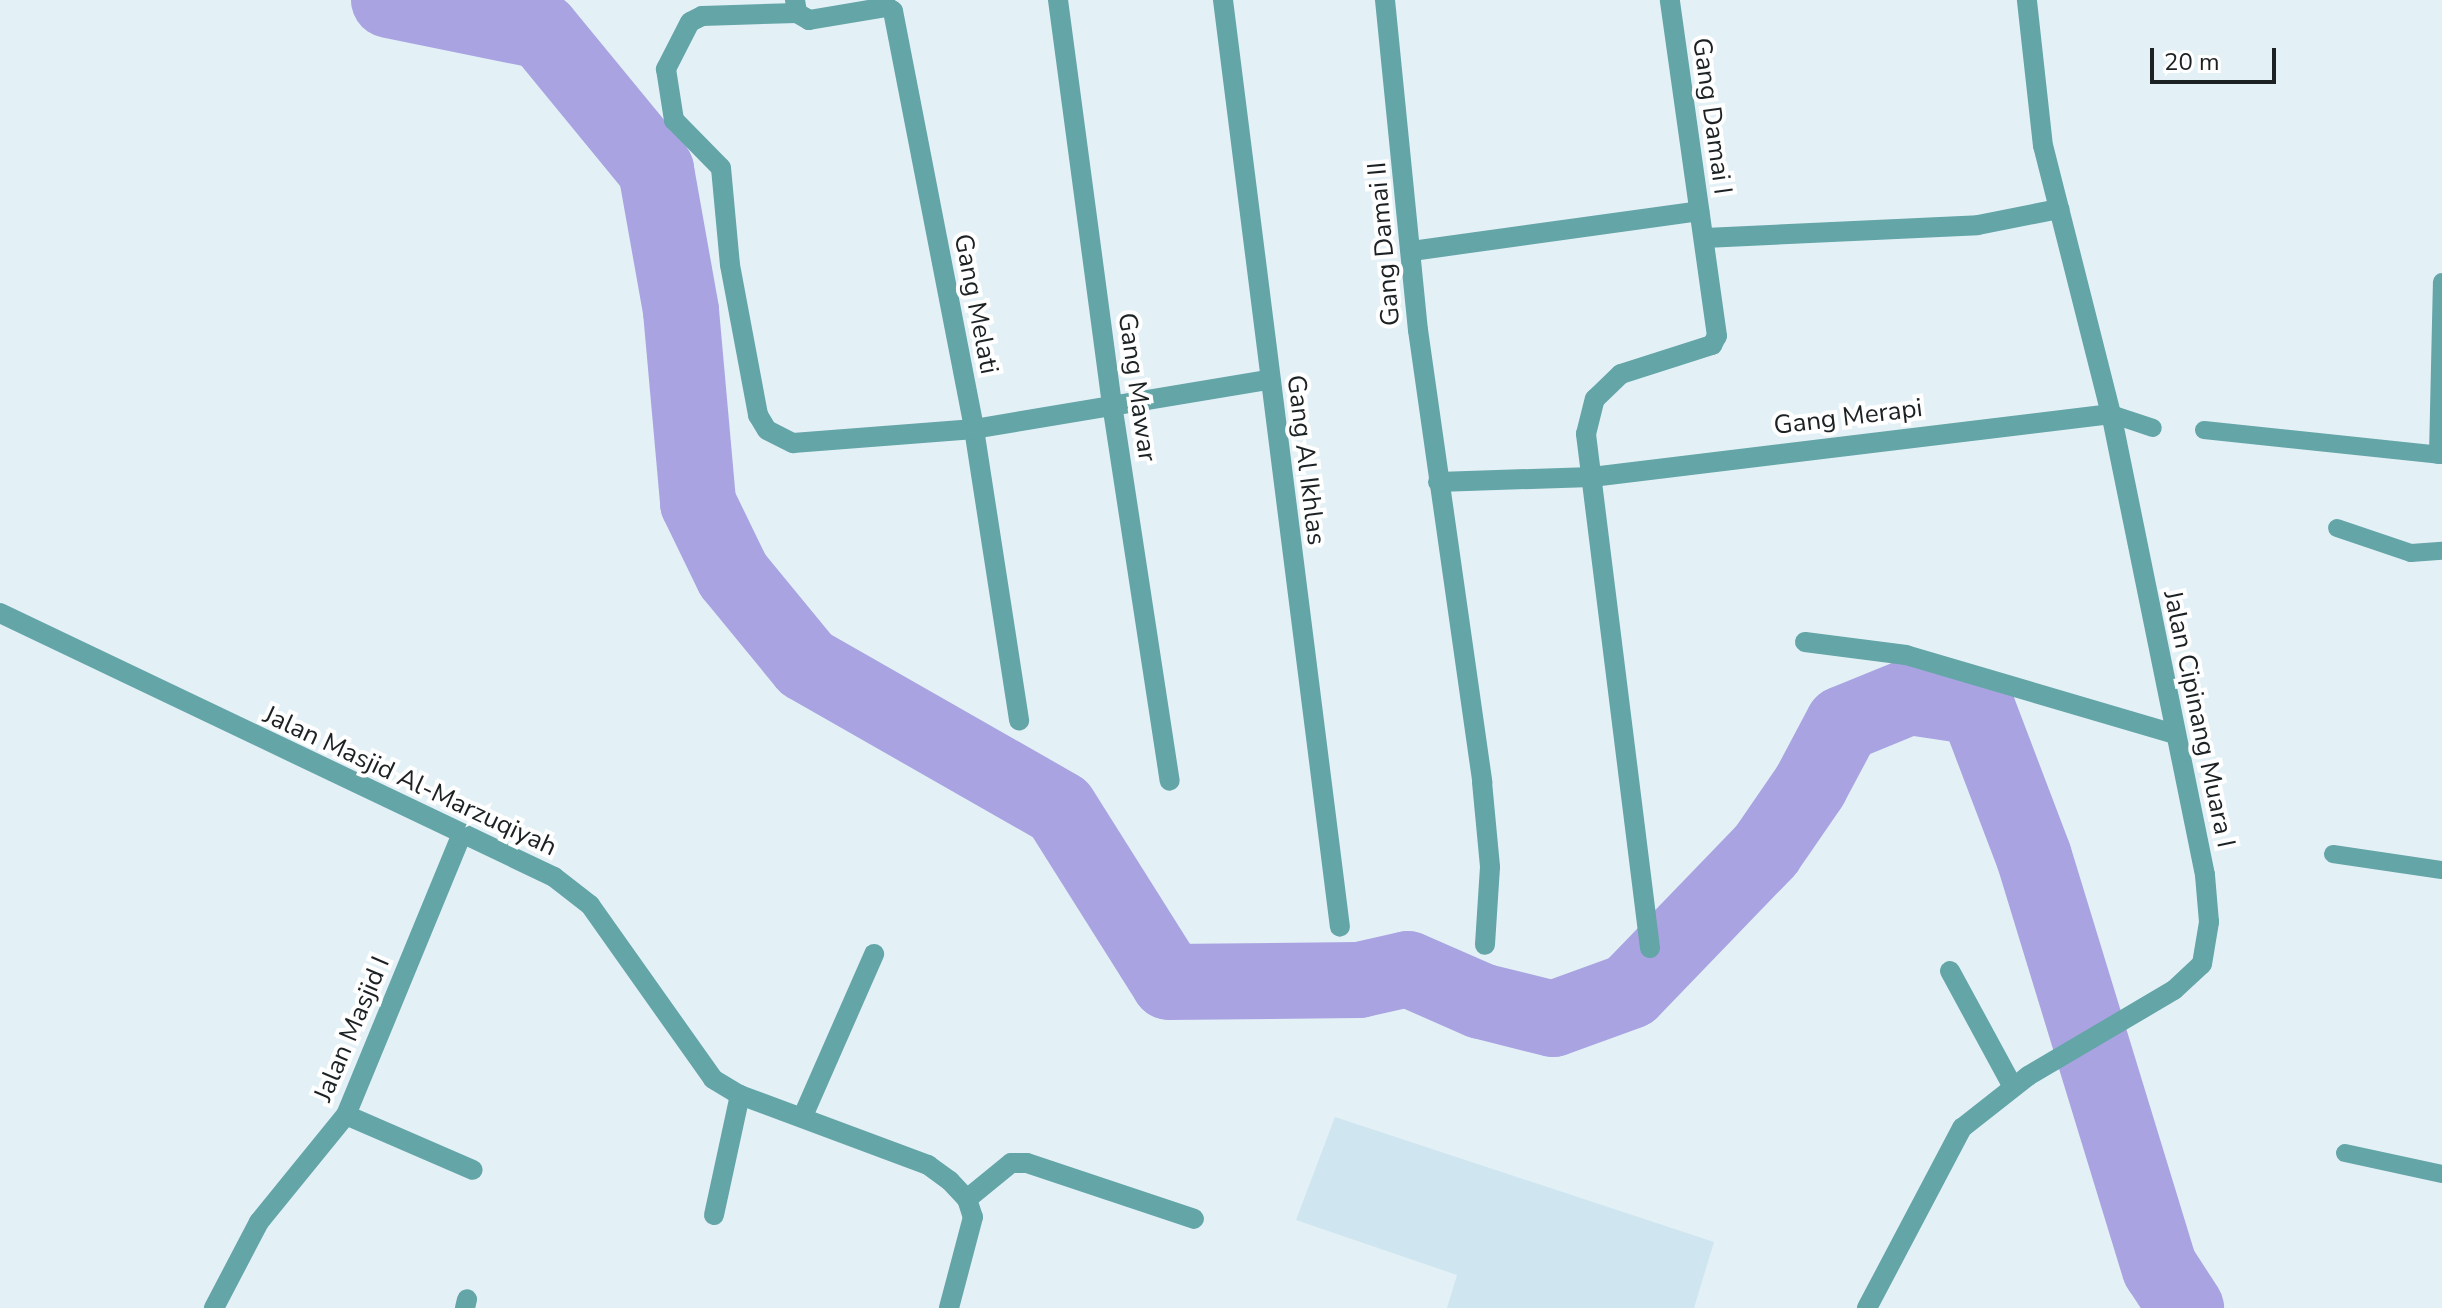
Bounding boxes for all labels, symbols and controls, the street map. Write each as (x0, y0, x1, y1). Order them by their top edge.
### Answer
scale bar (2154, 32, 2280, 82)
street label: Gang Damai I (1686, 36, 1738, 196)
text: 20 m (2164, 46, 2220, 78)
street label: Gang Damai II (1361, 161, 1407, 327)
street label: Gang Melati (947, 231, 1005, 377)
street label: Gang Mawar (1111, 311, 1163, 463)
street label: Gang Al Ikhlas (1280, 373, 1332, 547)
street label: Gang Merapi (1772, 392, 1924, 442)
street label: Jalan Cipinang Muara I (2157, 588, 2241, 850)
street label: Jalan Masjid Al-Marzuqiyah (258, 699, 562, 863)
street label: Jalan Masjid I (307, 952, 397, 1106)

